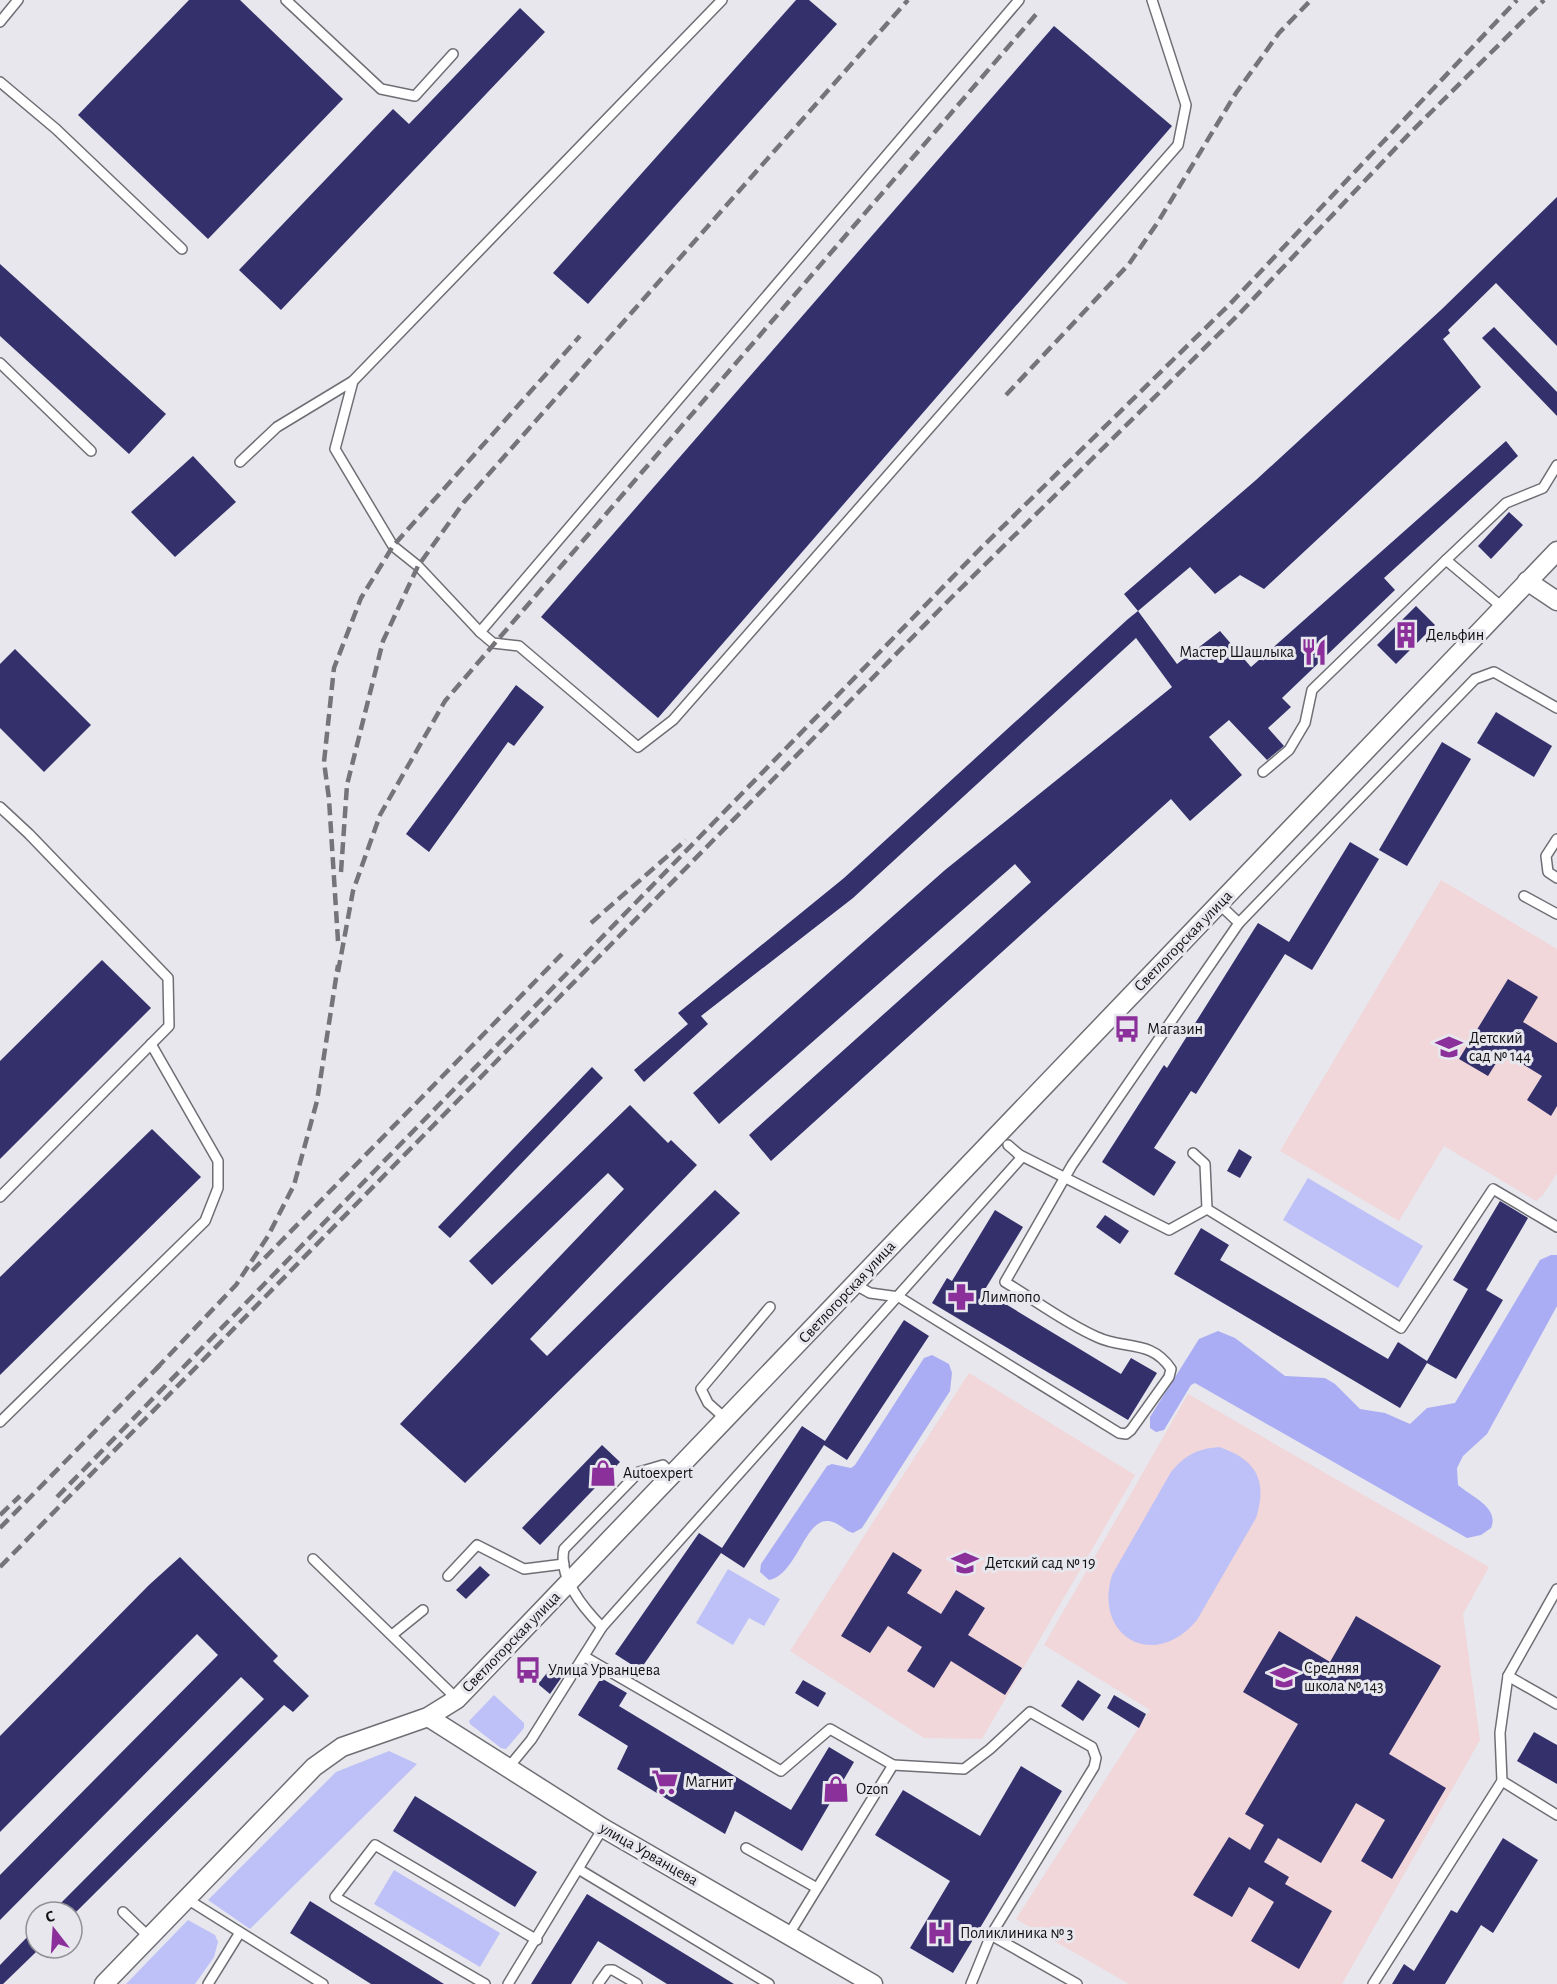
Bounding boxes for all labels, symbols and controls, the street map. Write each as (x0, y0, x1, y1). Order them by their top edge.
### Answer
building icon: Дельфин (1391, 620, 1421, 650)
place label: Дельфин (1426, 627, 1484, 643)
restaurant icon: Мастер Шашлыка (1299, 637, 1329, 667)
place label: Мастер Шашлыка (1179, 644, 1294, 660)
street label: Светлогорская улица (1131, 887, 1236, 995)
bus stop icon: Магазин (1112, 1014, 1142, 1044)
place label: Магазин (1147, 1021, 1203, 1037)
place label: Детский сад № 144 (1469, 1030, 1531, 1064)
school or university icon: Детский сад № 144 (1434, 1032, 1464, 1062)
street label: Светлогорская улица (796, 1238, 899, 1347)
pharmacy icon: Лимпопо (946, 1282, 976, 1312)
place label: Лимпопо (981, 1289, 1041, 1305)
shop icon: Autoexpert (588, 1458, 618, 1488)
place label: Autoexpert (623, 1465, 693, 1481)
school or university icon: Детский сад № 19 (950, 1548, 980, 1578)
place label: Детский сад № 19 (985, 1555, 1095, 1571)
street label: Светлогорская улица (459, 1588, 564, 1696)
bus stop icon: Улица Урванцева (513, 1655, 543, 1685)
place label: Средняя школа № 143 (1304, 1660, 1384, 1694)
place label: Улица Урванцева (548, 1662, 660, 1678)
school or university icon: Средняя школа № 143 (1269, 1662, 1299, 1692)
supermarket icon: Магнит (650, 1767, 680, 1797)
place label: Магнит (685, 1774, 733, 1790)
shop icon: Ozon (821, 1774, 851, 1804)
place label: Ozon (856, 1781, 888, 1797)
street label: улица Урванцева (596, 1819, 701, 1889)
north arrow (24, 1900, 84, 1960)
text: С (43, 1908, 57, 1926)
hospital icon: Поликлиника № 3 (925, 1918, 955, 1948)
place label: Поликлиника № 3 (960, 1925, 1073, 1941)

